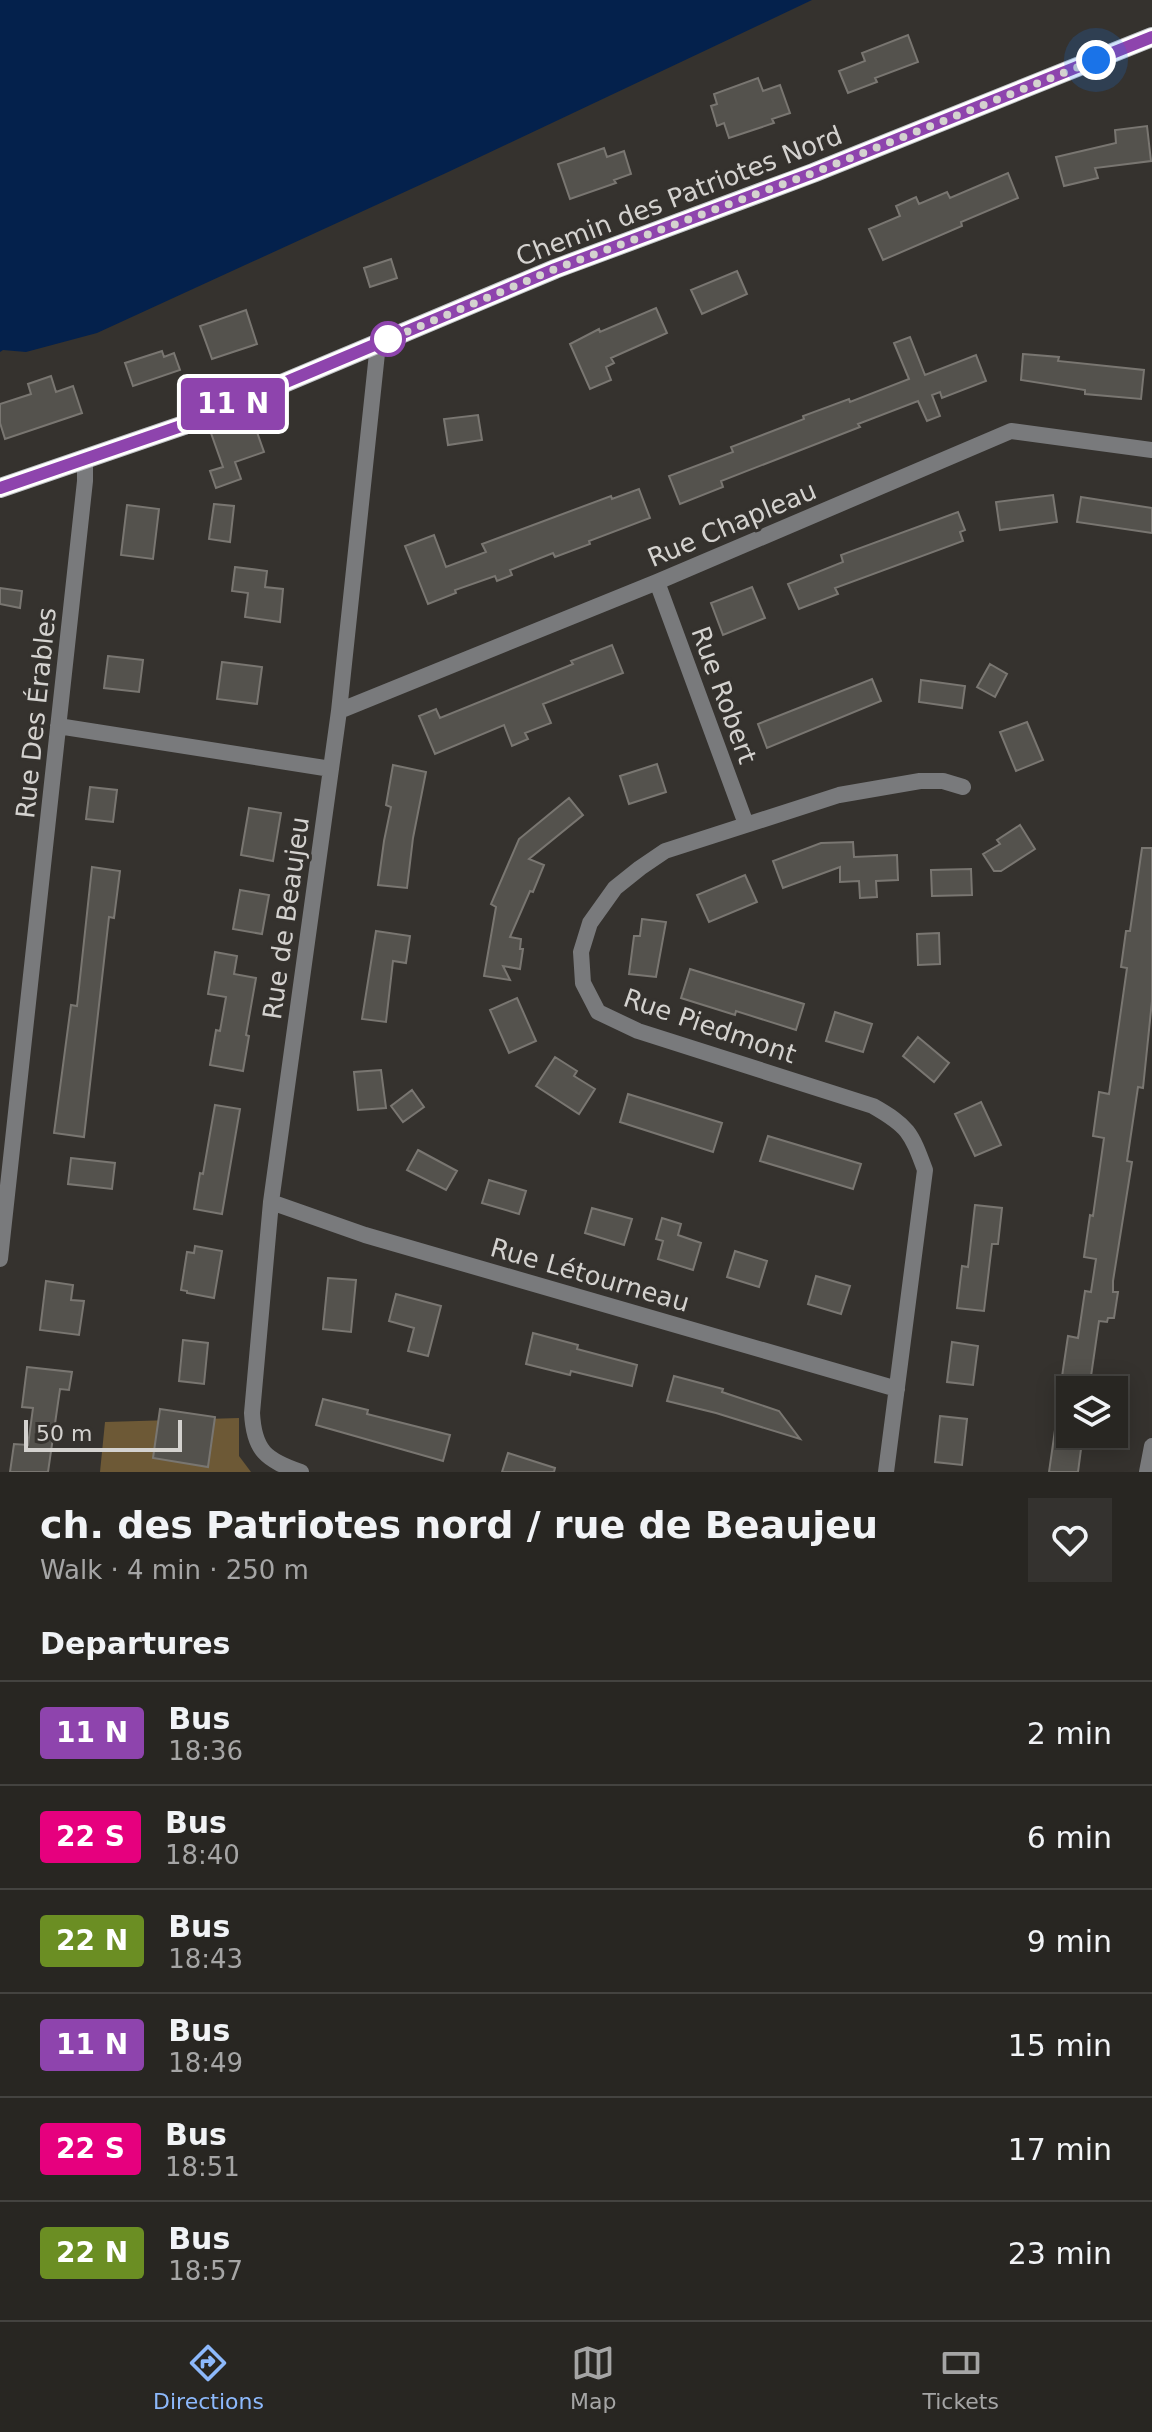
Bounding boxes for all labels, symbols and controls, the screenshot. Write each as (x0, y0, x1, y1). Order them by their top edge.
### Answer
your location (1076, 40, 1116, 80)
street label: Chemin des Patriotes Nord (512, 120, 846, 272)
unlabelled marker (371, 322, 405, 356)
line badge: 11 N (177, 378, 289, 430)
text: 11 N (197, 387, 269, 420)
street label: Rue Chapleau (643, 475, 821, 573)
street label: Rue Des Érables (9, 606, 62, 820)
street label: Rue Robert (685, 622, 763, 768)
street label: Rue de Beaujeu (257, 815, 315, 1021)
street label: Rue Piedmont (620, 982, 800, 1070)
street label: Rue Létourneau (487, 1232, 693, 1318)
map controls (1056, 1376, 1128, 1448)
button: layers (1056, 1376, 1128, 1448)
scale bar (24, 1416, 182, 1452)
text: 50 m (36, 1421, 92, 1446)
button: heart (1028, 1498, 1112, 1582)
text: ch. des Patriotes nord / rue de Beaujeu (40, 1503, 878, 1547)
text: Walk · 4 min · 250 m (40, 1555, 309, 1585)
text: Departures (40, 1626, 230, 1661)
text: Bus (168, 1701, 230, 1736)
text: 11 N (56, 1716, 128, 1749)
text: 2 min (1027, 1716, 1112, 1751)
text: 18:36 (168, 1736, 243, 1766)
text: Bus (165, 1805, 227, 1840)
text: 22 S (56, 1820, 125, 1853)
text: 6 min (1027, 1820, 1112, 1855)
text: 18:40 (165, 1840, 240, 1870)
text: Bus (168, 1909, 230, 1944)
text: 22 N (56, 1924, 128, 1957)
text: 9 min (1027, 1924, 1112, 1959)
text: 18:43 (168, 1944, 243, 1974)
text: Bus (168, 2013, 230, 2048)
text: 11 N (56, 2028, 128, 2061)
text: 15 min (1008, 2028, 1112, 2063)
text: 18:49 (168, 2048, 243, 2078)
text: Bus (165, 2117, 227, 2152)
text: 22 S (56, 2132, 125, 2165)
text: 17 min (1008, 2132, 1112, 2167)
text: 18:51 (165, 2152, 240, 2182)
text: Bus (168, 2221, 230, 2256)
text: 22 N (56, 2236, 128, 2269)
text: 23 min (1008, 2236, 1112, 2271)
text: 18:57 (168, 2256, 243, 2286)
tab: Directions (153, 2341, 264, 2414)
tab: Map (570, 2341, 616, 2414)
tab: Tickets (922, 2341, 999, 2414)

